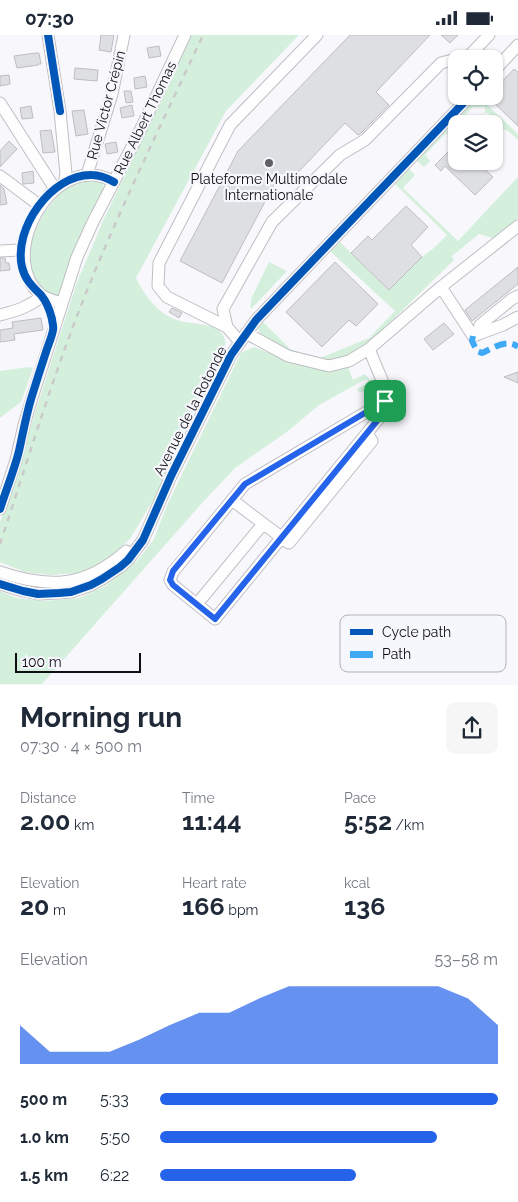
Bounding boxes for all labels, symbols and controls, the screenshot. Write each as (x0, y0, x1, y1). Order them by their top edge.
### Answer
text: 07:30 (25, 7, 74, 29)
street label: Rue Victor Crépin (84, 49, 128, 161)
map controls (448, 50, 503, 170)
button: locate (448, 50, 503, 105)
street label: Rue Albert Thomas (111, 59, 179, 177)
button: layers (448, 115, 503, 170)
marker: Plateforme Multimodale Internationale (263, 157, 275, 169)
place label: Plateforme Multimodale Internationale (191, 171, 347, 203)
street label: Avenue de la Rotonde (150, 344, 230, 478)
pin (364, 380, 406, 422)
icon: arrive (371, 387, 399, 415)
legend (340, 615, 506, 672)
text: Cycle path (382, 624, 451, 640)
text: Path (382, 646, 411, 662)
scale bar (15, 649, 141, 673)
text: 100 m (22, 654, 62, 670)
text: Morning run (20, 701, 182, 734)
button: share (446, 702, 498, 754)
text: 07:30 · 4 × 500 m (20, 737, 142, 756)
text: Distance (20, 790, 76, 806)
text: Time (182, 790, 215, 806)
text: Pace (344, 790, 376, 806)
text: 2.00 (20, 806, 70, 836)
text: 11:44 (182, 806, 241, 836)
text: 5:52 (344, 806, 392, 836)
text: km (70, 817, 94, 833)
text: /km (392, 817, 424, 833)
text: Elevation (20, 875, 79, 891)
text: Heart rate (182, 875, 246, 891)
text: kcal (344, 875, 370, 891)
text: 20 (20, 891, 49, 921)
text: 166 (182, 891, 225, 921)
text: 136 (344, 891, 385, 921)
text: m (49, 902, 66, 918)
text: bpm (225, 902, 258, 918)
text: Elevation (20, 950, 88, 969)
text: 53–58 m (435, 950, 498, 969)
text: 500 m (20, 1090, 67, 1109)
text: 5:33 (100, 1090, 129, 1109)
text: 1.0 km (20, 1128, 69, 1147)
text: 5:50 (100, 1128, 130, 1147)
text: 1.5 km (20, 1166, 68, 1185)
text: 6:22 (100, 1166, 129, 1185)

